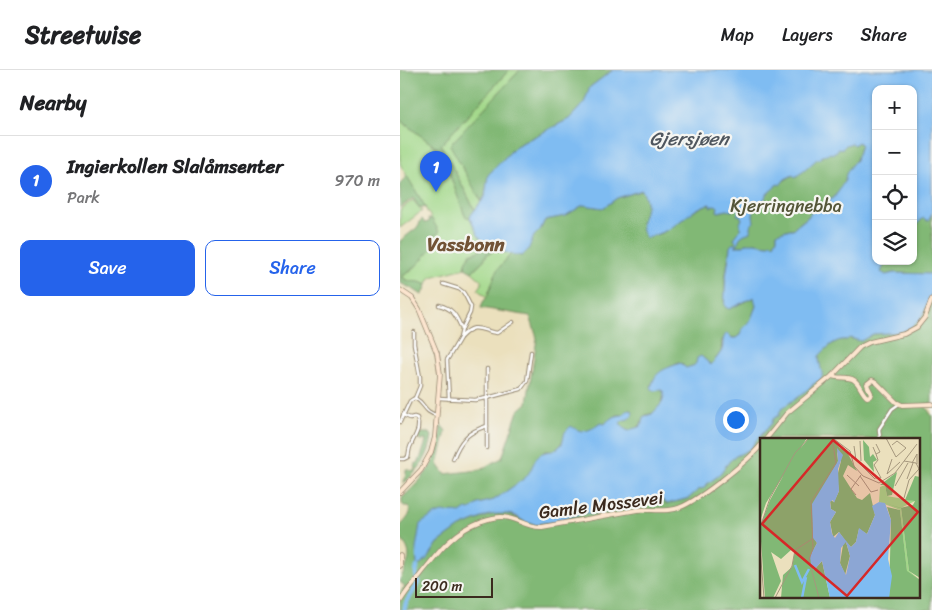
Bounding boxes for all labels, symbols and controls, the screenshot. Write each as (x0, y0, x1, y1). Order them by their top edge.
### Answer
text: Streetwise (25, 14, 141, 56)
text: Map (721, 19, 754, 51)
text: Layers (782, 19, 833, 51)
text: Share (861, 19, 907, 51)
text: Nearby (20, 84, 86, 122)
map controls (872, 85, 917, 265)
button: + (872, 85, 917, 130)
water label: Gjersjøen (649, 122, 730, 155)
button: − (872, 130, 917, 175)
text: Ingierkollen Slalåmsenter (67, 150, 283, 183)
pin: 1 (420, 151, 452, 192)
text: 1 (33, 166, 39, 195)
text: 970 m (334, 166, 380, 195)
button: locate (872, 175, 917, 220)
text: Park (67, 183, 100, 212)
park label: Kjerringnebba (730, 190, 842, 222)
button: layers (872, 220, 917, 265)
district label: Vassbonn (427, 228, 505, 261)
button: Save (20, 240, 195, 296)
button: Share (205, 240, 380, 296)
your location (723, 407, 749, 433)
inset map (760, 438, 920, 598)
street label: Gamle Mossevei (537, 481, 666, 528)
text: 200 m (422, 574, 462, 599)
scale bar (415, 575, 492, 598)

